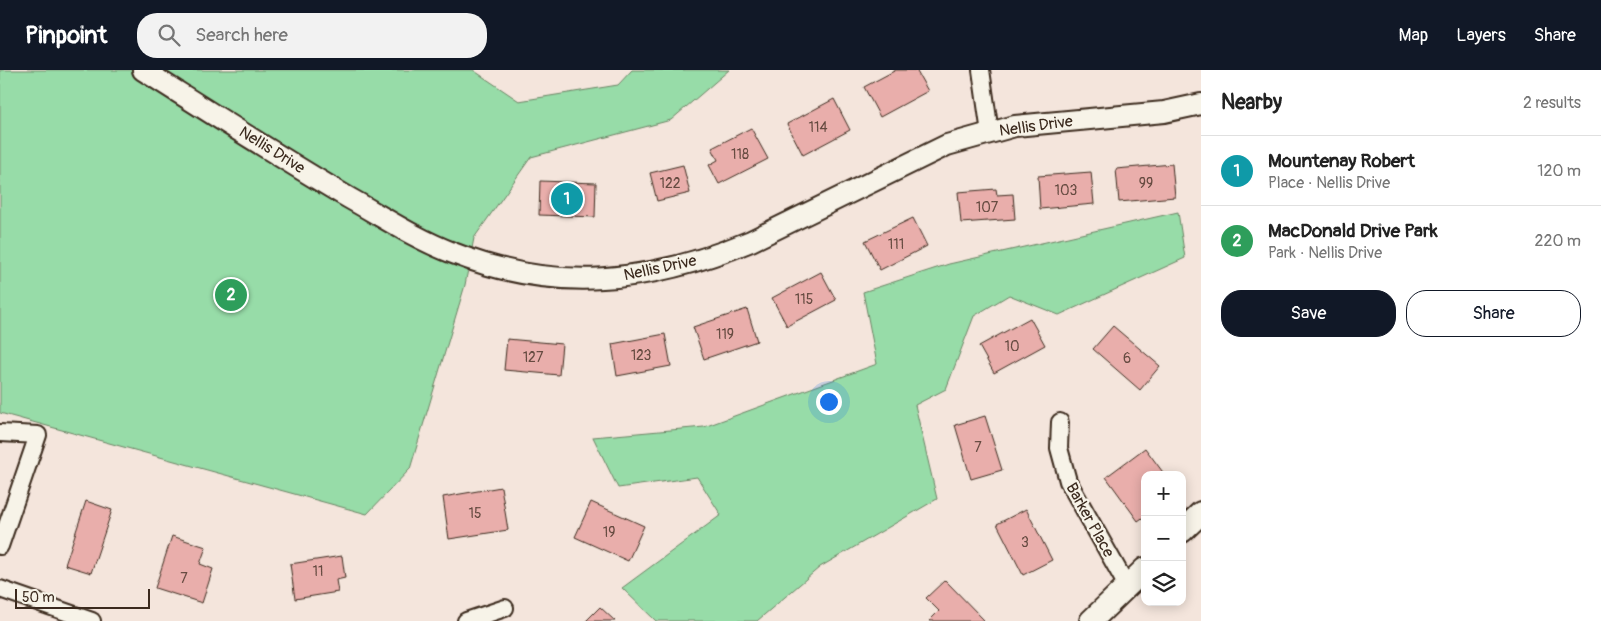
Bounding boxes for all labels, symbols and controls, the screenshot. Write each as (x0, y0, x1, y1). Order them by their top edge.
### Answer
search box (137, 13, 487, 58)
text: Pinpoint (25, 21, 107, 50)
icon: search (155, 21, 183, 49)
text: Search here (195, 23, 288, 47)
text: Map (1399, 24, 1428, 47)
text: Layers (1456, 24, 1506, 47)
text: Share (1534, 24, 1576, 47)
text: Nearby (1221, 89, 1282, 116)
text: 2 results (1523, 93, 1581, 113)
street label: Nellis Drive (998, 111, 1074, 141)
house number: 114 (808, 119, 828, 136)
street label: Nellis Drive (235, 122, 309, 178)
house number: 118 (731, 146, 749, 163)
text: Mountenay Robert (1268, 149, 1415, 173)
text: 1 (1234, 161, 1240, 181)
text: 120 m (1537, 161, 1581, 181)
text: Place · Nellis Drive (1268, 173, 1390, 193)
house number: 122 (659, 175, 681, 192)
house number: 99 (1139, 175, 1153, 192)
pin: 1 (551, 180, 583, 218)
house number: 103 (1055, 182, 1078, 199)
house number: 107 (976, 199, 999, 216)
text: MacDonald Drive Park (1268, 219, 1438, 243)
text: 2 (1233, 231, 1241, 251)
text: 220 m (1535, 231, 1581, 251)
house number: 111 (888, 236, 904, 253)
text: Park · Nellis Drive (1268, 243, 1382, 263)
street label: Nellis Drive (622, 251, 698, 285)
pin: 2 (215, 276, 247, 314)
button: Save (1221, 290, 1396, 337)
button: Share (1406, 290, 1581, 337)
house number: 115 (795, 291, 813, 308)
house number: 119 (716, 326, 734, 343)
house number: 10 (1004, 338, 1020, 355)
house number: 123 (631, 347, 652, 364)
house number: 127 (523, 349, 544, 366)
house number: 6 (1123, 350, 1131, 367)
your location (816, 389, 842, 415)
house number: 7 (974, 439, 982, 456)
map controls (1141, 471, 1186, 606)
button: + (1141, 471, 1186, 516)
street label: Barker Place (1061, 479, 1119, 561)
house number: 15 (468, 505, 482, 522)
button: − (1141, 516, 1186, 561)
house number: 19 (603, 524, 615, 541)
house number: 3 (1021, 534, 1029, 551)
button: layers (1141, 561, 1186, 606)
house number: 11 (313, 563, 323, 580)
house number: 7 (180, 570, 188, 587)
scale bar (15, 586, 150, 609)
text: 50 m (22, 589, 55, 606)

